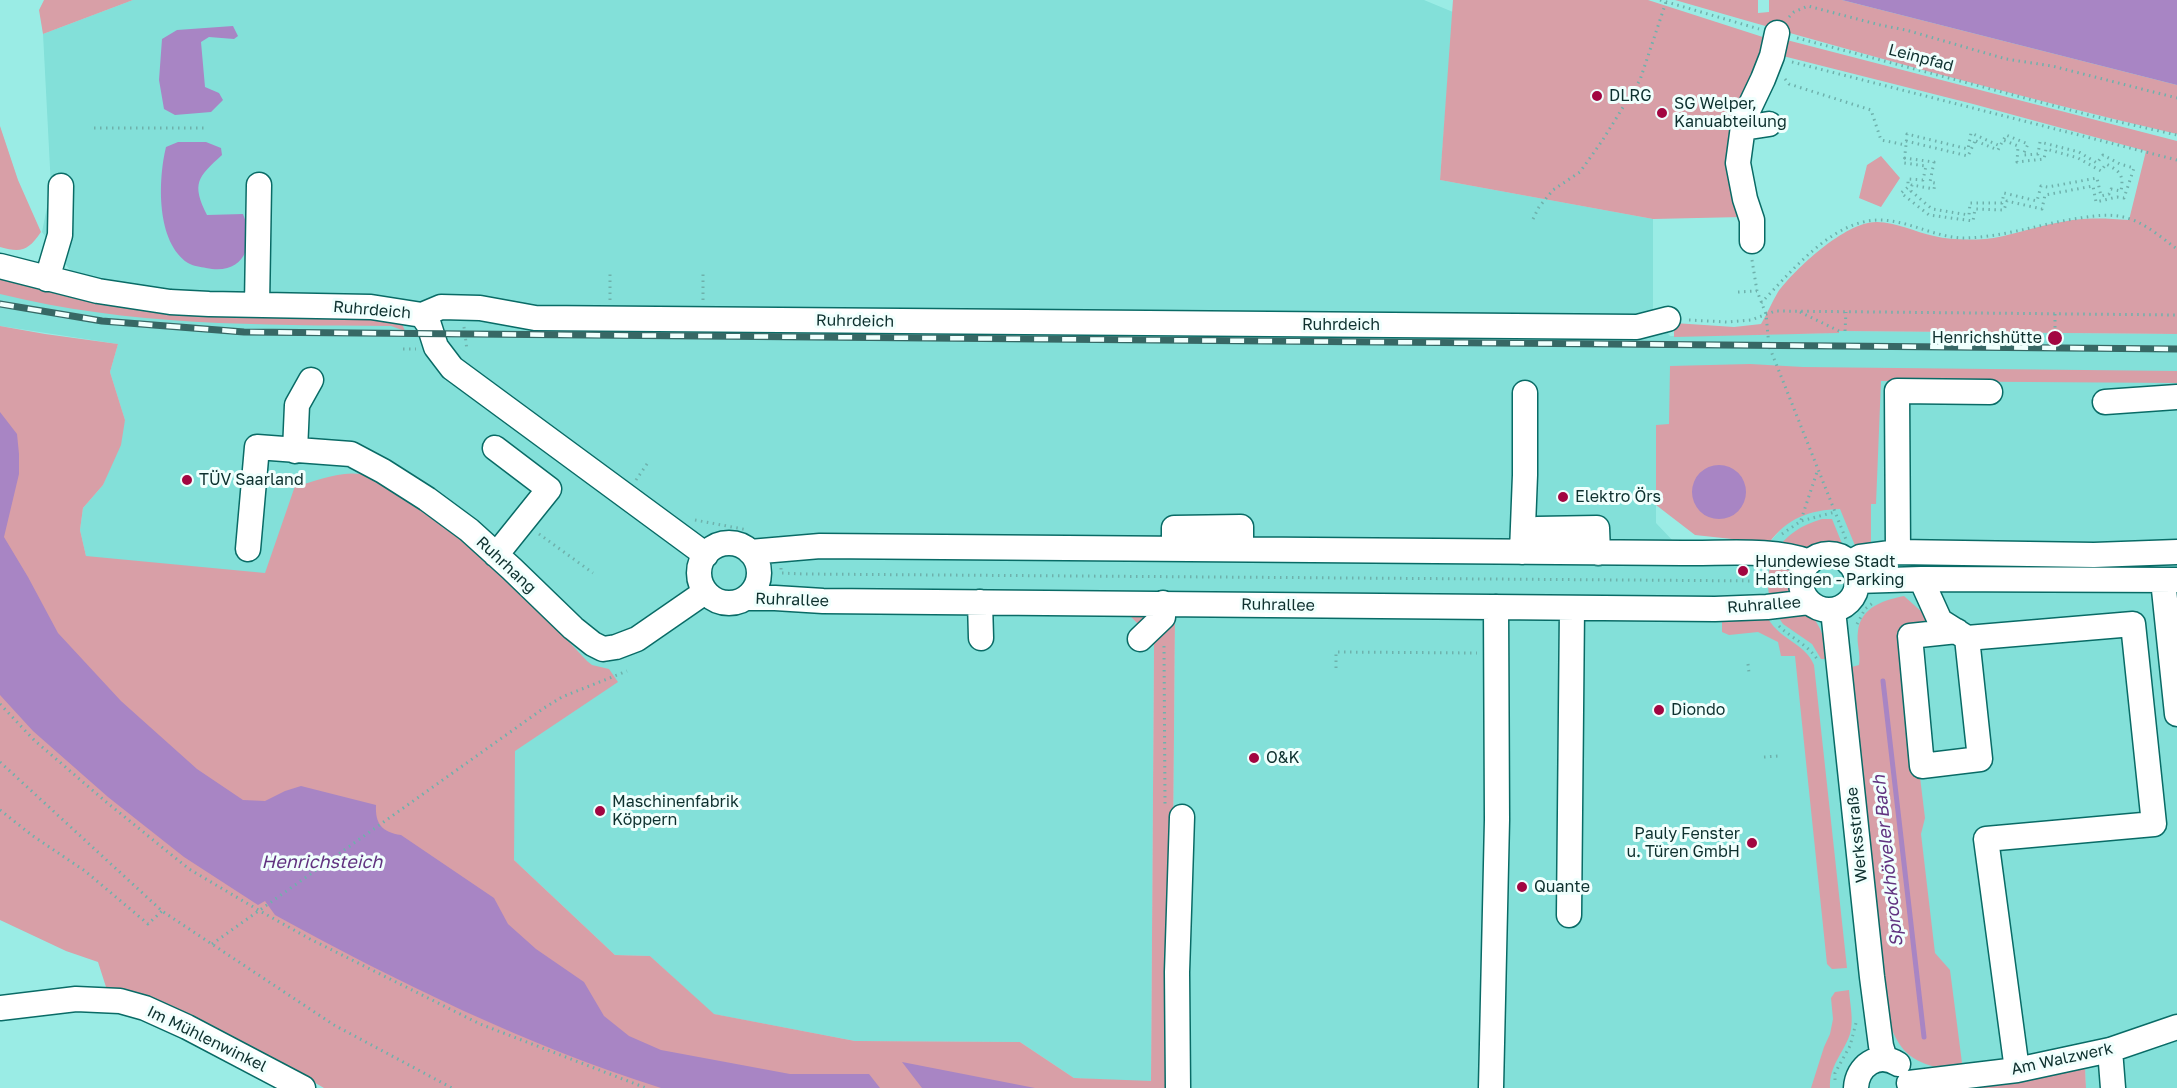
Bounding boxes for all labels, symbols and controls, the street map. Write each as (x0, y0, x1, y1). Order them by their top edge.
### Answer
street label: Leinpfad (1886, 40, 1956, 76)
place label: DLRG (1609, 86, 1651, 106)
marker: DLRG (1590, 89, 1604, 103)
place label: SG Welper, Kanuabteilung (1674, 94, 1787, 132)
marker: SG Welper, Kanuabteilung (1655, 106, 1669, 120)
street label: Ruhrdeich (332, 297, 412, 323)
street label: Ruhrdeich (816, 311, 894, 331)
street label: Ruhrdeich (1302, 315, 1380, 335)
place label: Henrichshütte (1932, 328, 2042, 348)
marker: Henrichshütte (2046, 329, 2064, 347)
place label: TÜV Saarland (199, 470, 304, 490)
marker: TÜV Saarland (180, 473, 194, 487)
place label: Elektro Örs (1575, 487, 1661, 507)
marker: Elektro Örs (1556, 490, 1570, 504)
street label: Ruhrhang (472, 532, 540, 598)
place label: Hundewiese Stadt Hattingen - Parking (1755, 552, 1904, 590)
marker: Hundewiese Stadt Hattingen - Parking (1736, 564, 1750, 578)
street label: Ruhrallee (755, 589, 829, 611)
street label: Ruhrallee (1727, 593, 1801, 617)
street label: Ruhrallee (1241, 595, 1315, 615)
place label: Diondo (1671, 700, 1725, 720)
marker: Diondo (1652, 703, 1666, 717)
place label: O&K (1266, 748, 1300, 768)
marker: O&K (1247, 751, 1261, 765)
water label: Sprockhöveler Bach (1868, 774, 1908, 948)
street label: Werksstraße (1842, 786, 1872, 884)
place label: Maschinenfabrik Köppern (612, 792, 739, 830)
marker: Maschinenfabrik Köppern (593, 804, 607, 818)
place label: Pauly Fenster u. Türen GmbH (1626, 824, 1740, 862)
marker: Pauly Fenster u. Türen GmbH (1745, 836, 1759, 850)
water label: Henrichsteich (262, 851, 382, 873)
place label: Quante (1534, 877, 1590, 897)
marker: Quante (1515, 880, 1529, 894)
street label: Im Mühlenwinkel (144, 1002, 270, 1076)
street label: Am Walzwerk (2009, 1039, 2115, 1079)

